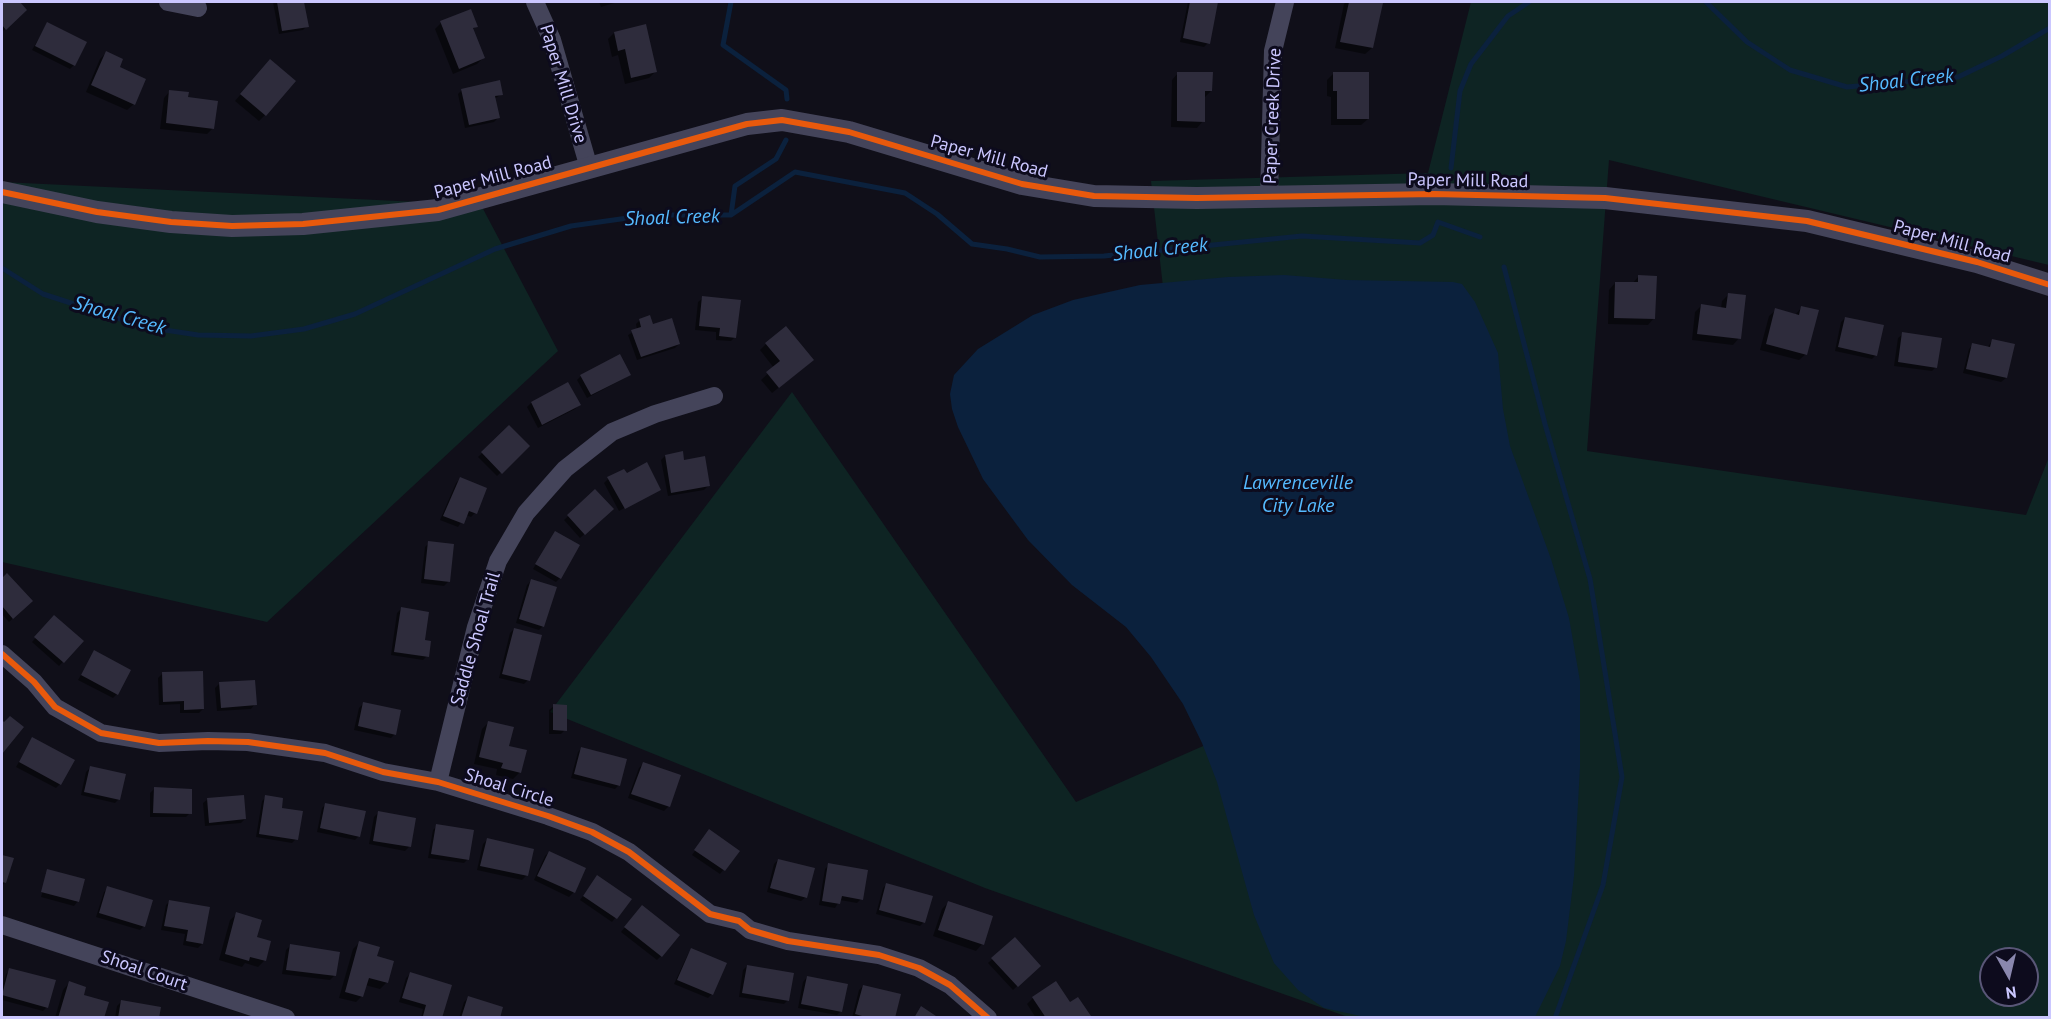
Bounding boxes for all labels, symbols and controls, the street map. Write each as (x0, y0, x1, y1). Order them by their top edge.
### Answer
street label: Paper Mill Drive (535, 22, 591, 146)
street label: Paper Creek Drive (1260, 48, 1286, 184)
water label: Shoal Creek (1857, 64, 1955, 98)
street label: Paper Mill Road (928, 131, 1050, 183)
street label: Paper Mill Road (432, 152, 554, 204)
street label: Paper Mill Road (1407, 169, 1529, 193)
water label: Shoal Creek (624, 204, 720, 232)
street label: Paper Mill Road (1891, 216, 2013, 268)
water label: Shoal Creek (1111, 233, 1209, 267)
water label: Shoal Creek (70, 291, 168, 341)
water label: Lawrenceville City Lake (1243, 471, 1353, 518)
street label: Saddle Shoal Trail (447, 570, 505, 708)
street label: Shoal Circle (462, 764, 556, 812)
street label: Shoal Court (98, 946, 190, 996)
north arrow (1979, 947, 2039, 1007)
text: N (2005, 982, 2018, 1003)

